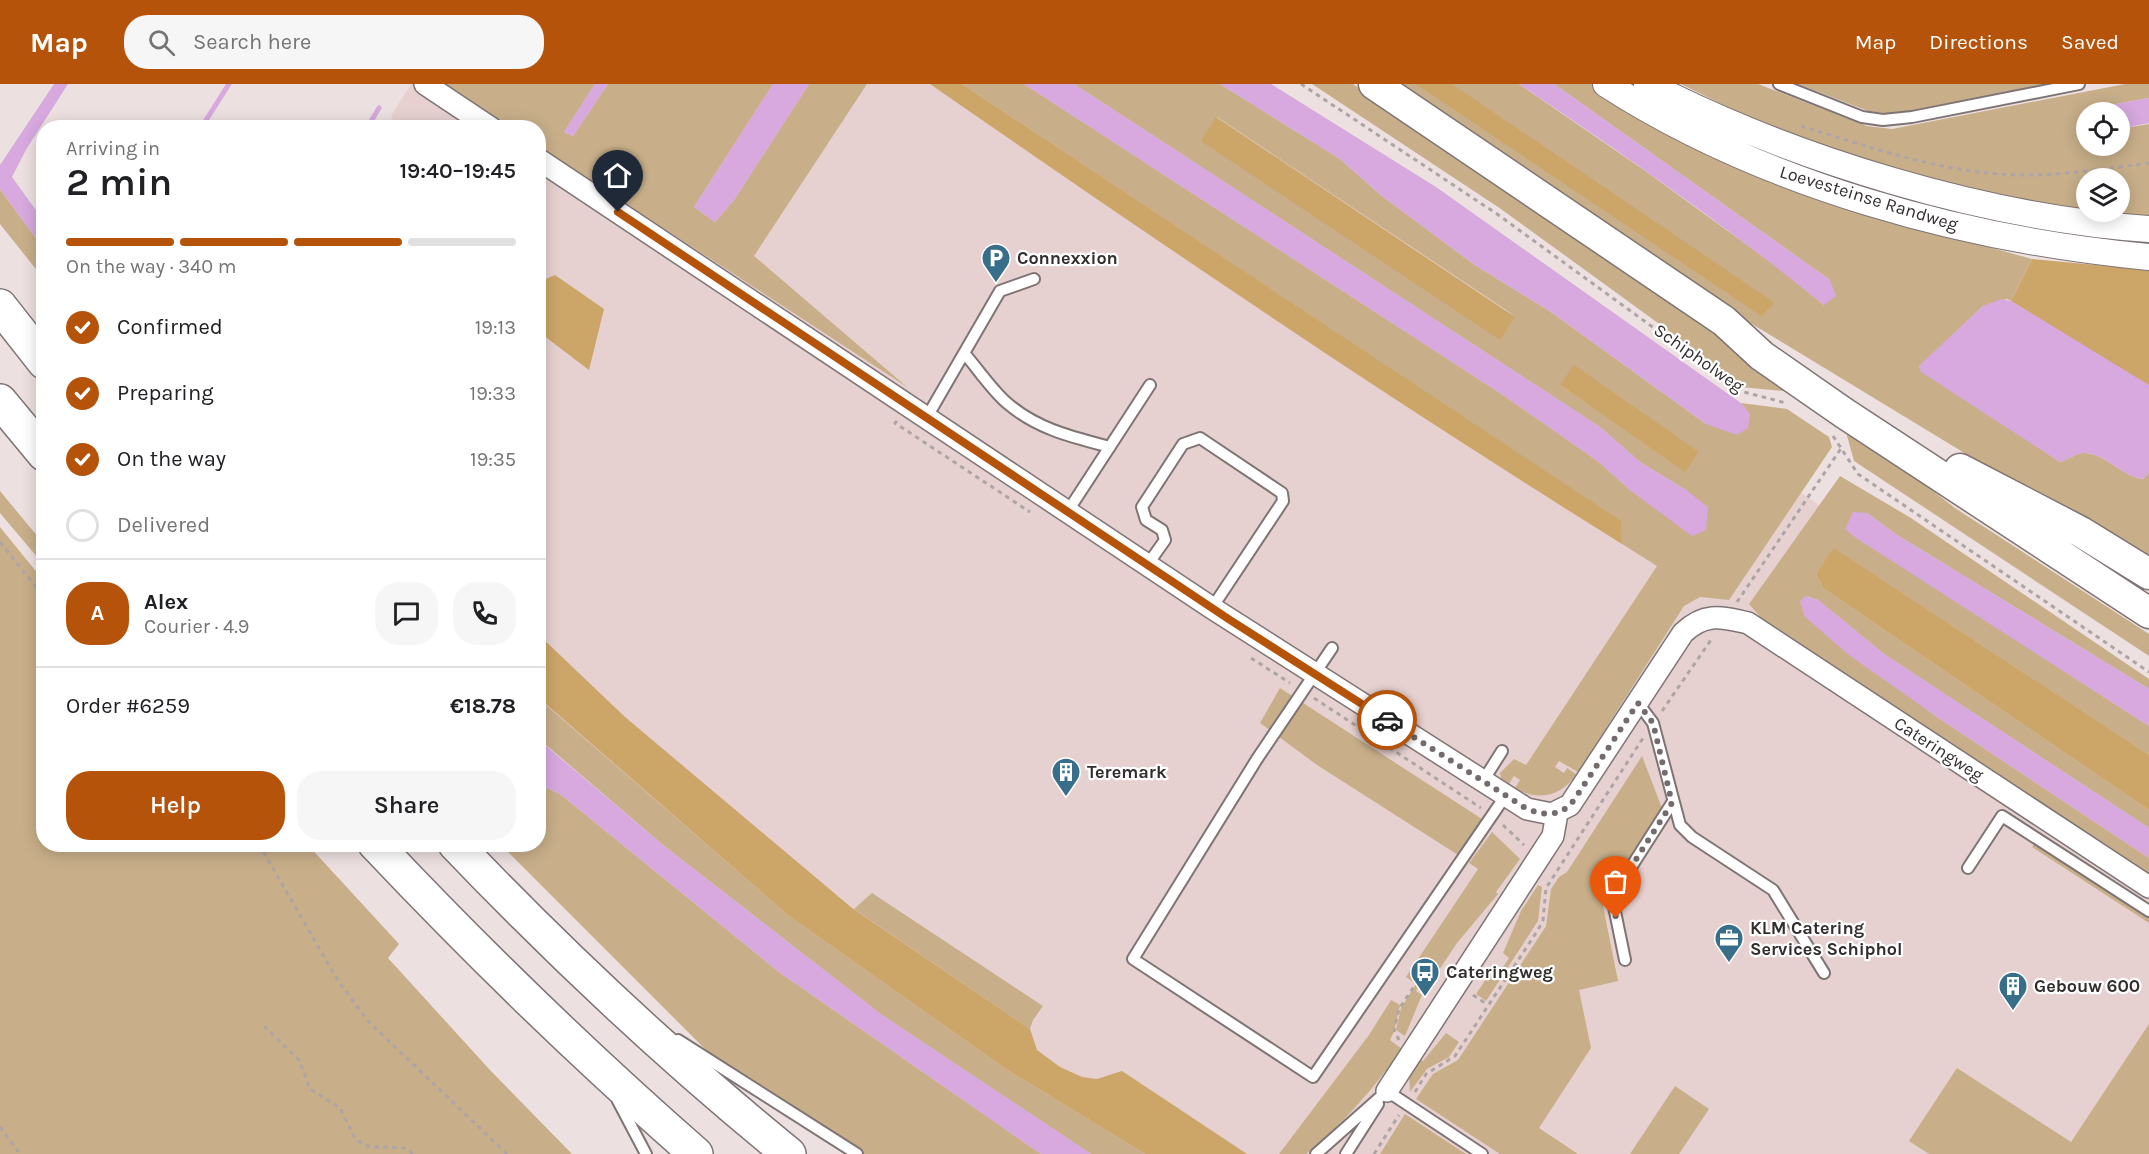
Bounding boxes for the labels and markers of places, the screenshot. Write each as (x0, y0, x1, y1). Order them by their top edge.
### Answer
pin (592, 150, 643, 212)
parking icon: Connexxion (980, 242, 1012, 284)
place label: Connexxion (1017, 247, 1118, 269)
building icon: Teremark (1050, 756, 1082, 798)
place label: Teremark (1087, 761, 1167, 783)
pin (1590, 856, 1641, 918)
place label: KLM Catering Services Schiphol (1750, 917, 1902, 960)
office icon: KLM Catering Services Schiphol (1713, 922, 1745, 964)
bus stop icon: Cateringweg (1409, 956, 1441, 998)
place label: Cateringweg (1446, 961, 1553, 983)
building icon: Gebouw 600 (1997, 970, 2029, 1012)
place label: Gebouw 600 (2034, 975, 2140, 997)

